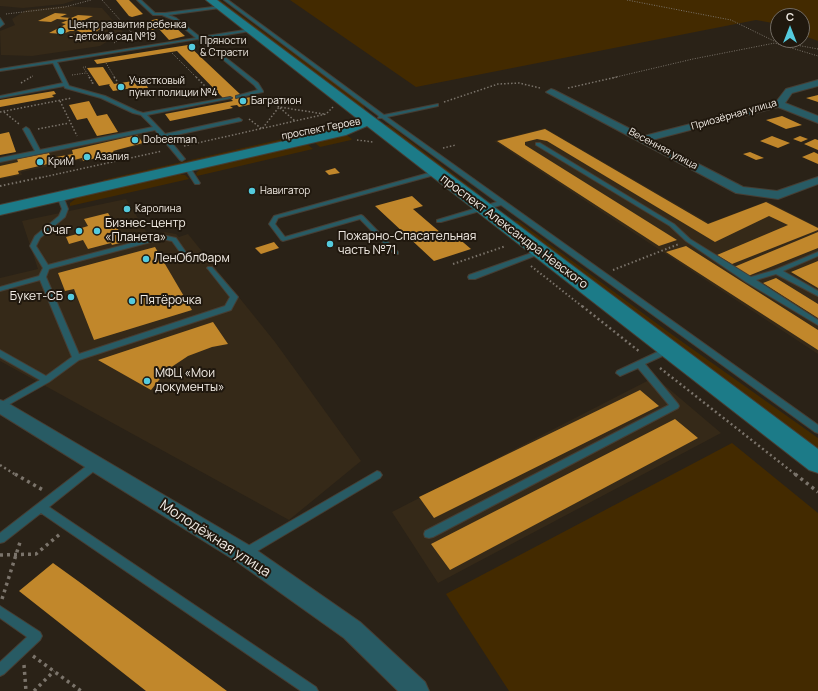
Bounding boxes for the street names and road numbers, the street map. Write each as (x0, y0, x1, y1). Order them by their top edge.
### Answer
street label: Приозёрная улица (690, 97, 778, 133)
street label: проспект Героев (281, 115, 361, 143)
street label: Весенняя улица (626, 126, 700, 172)
street label: проспект Александра Невского (437, 172, 591, 292)
street label: Молодёжная улица (157, 497, 273, 581)

